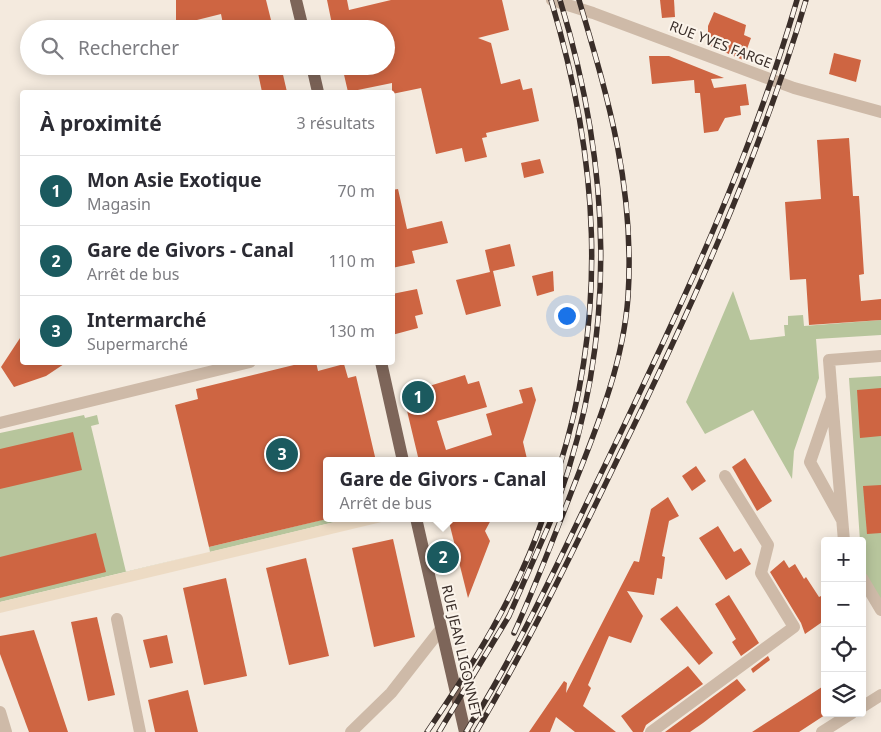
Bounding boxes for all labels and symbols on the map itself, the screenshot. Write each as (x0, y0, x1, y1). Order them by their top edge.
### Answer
street label: RUE YVES FARGE (667, 16, 775, 72)
your location (554, 303, 580, 329)
pin: 1 (402, 378, 434, 416)
pin: 3 (266, 435, 298, 473)
pin: 2 (427, 538, 459, 576)
street label: RUE JEAN LIGONNET (438, 583, 487, 719)

